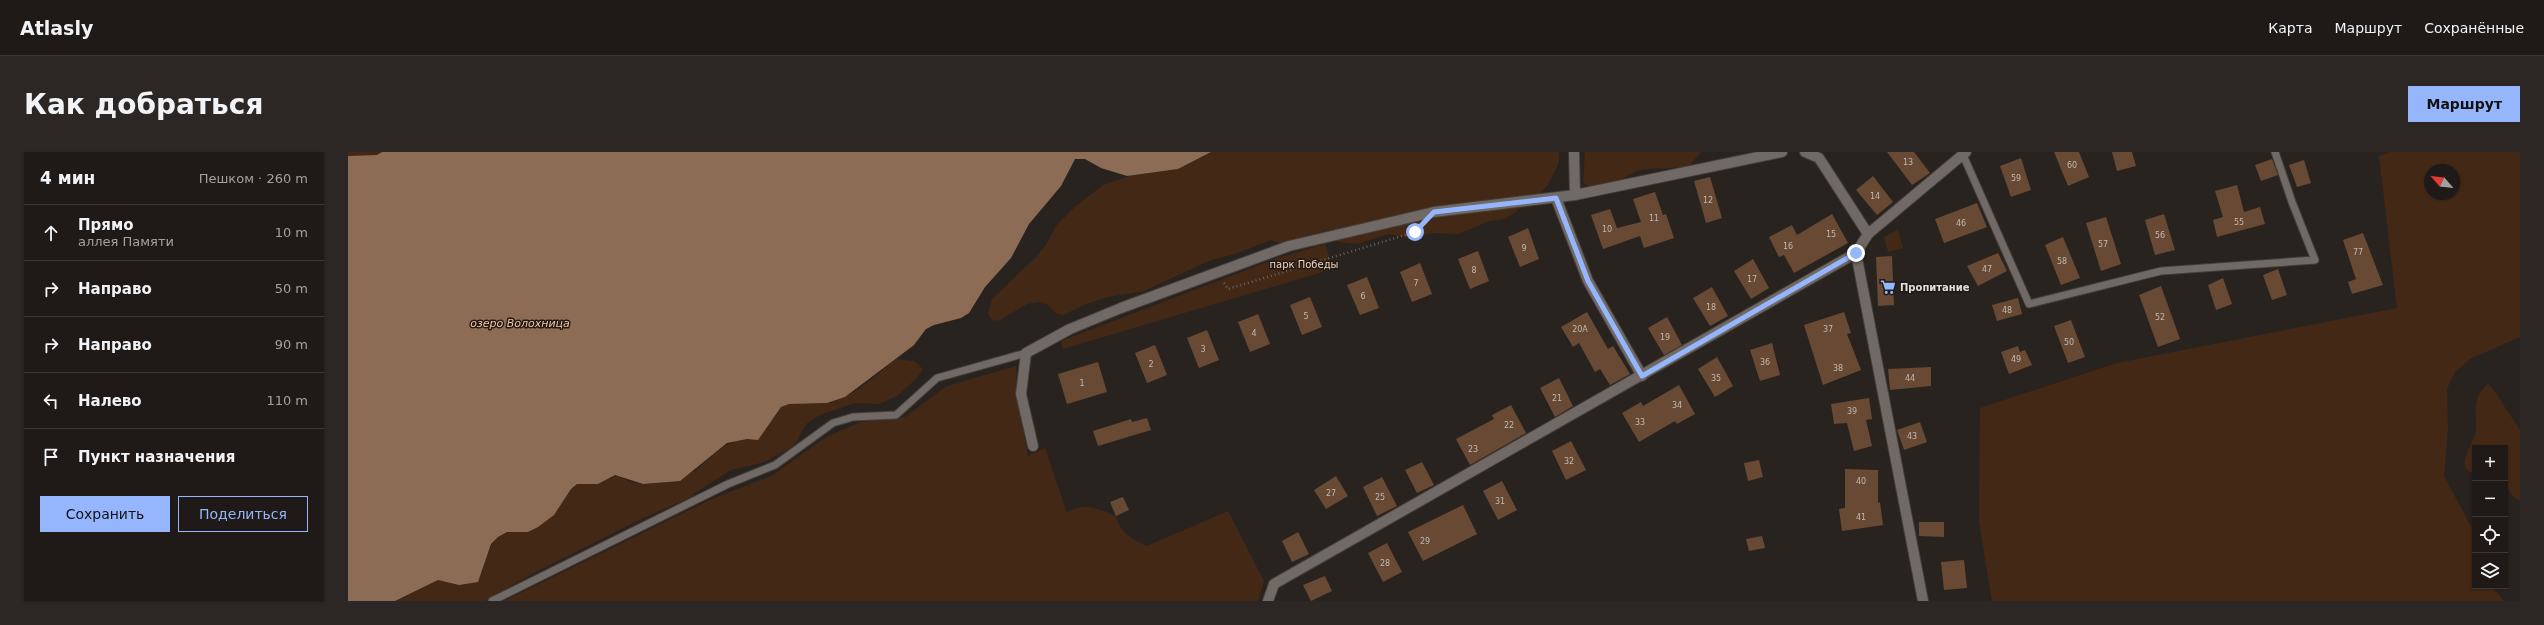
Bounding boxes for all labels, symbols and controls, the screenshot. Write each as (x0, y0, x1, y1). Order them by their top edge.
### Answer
text: Atlasly (20, 17, 93, 39)
text: Карта (2268, 20, 2312, 36)
text: Маршрут (2334, 20, 2402, 36)
text: Сохранённые (2424, 20, 2524, 36)
button: Маршрут (2408, 86, 2520, 122)
text: Как добраться (24, 88, 263, 121)
house number: 13 (1903, 158, 1913, 167)
house number: 60 (2067, 161, 2077, 170)
north arrow (2424, 164, 2460, 200)
text: 4 мин (40, 168, 95, 188)
text: Пешком · 260 m (199, 171, 308, 186)
house number: 59 (2011, 174, 2021, 183)
house number: 14 (1870, 192, 1880, 201)
house number: 12 (1703, 196, 1713, 205)
house number: 11 (1649, 214, 1659, 223)
text: Прямо (78, 216, 134, 234)
house number: 55 (2234, 218, 2244, 227)
house number: 46 (1956, 219, 1966, 228)
icon: ahead (40, 222, 62, 244)
route start (1406, 223, 1424, 241)
text: 10 m (275, 225, 308, 240)
house number: 10 (1602, 225, 1612, 234)
house number: 15 (1826, 230, 1836, 239)
house number: 56 (2155, 231, 2165, 240)
text: аллея Памяти (78, 234, 174, 249)
house number: 57 (2098, 240, 2108, 249)
house number: 16 (1783, 242, 1793, 251)
house number: 9 (1521, 244, 1527, 253)
route end (1847, 244, 1865, 262)
house number: 77 (2353, 248, 2363, 257)
house number: 58 (2057, 257, 2067, 266)
park label: парк Победы (1270, 259, 1339, 270)
house number: 47 (1982, 265, 1992, 274)
house number: 8 (1471, 266, 1477, 275)
house number: 17 (1747, 275, 1757, 284)
icon: right (40, 278, 62, 300)
supermarket icon: Пропитание (1879, 278, 1897, 296)
house number: 7 (1413, 279, 1419, 288)
text: Направо (78, 280, 152, 298)
text: 50 m (275, 281, 308, 296)
place label: Пропитание (1900, 282, 1970, 293)
house number: 6 (1360, 292, 1366, 301)
house number: 18 (1706, 303, 1716, 312)
house number: 48 (2002, 306, 2012, 315)
house number: 5 (1303, 312, 1309, 321)
house number: 52 (2155, 313, 2165, 322)
water label: озеро Волохница (470, 317, 570, 330)
house number: 20А (1572, 325, 1588, 334)
house number: 37 (1823, 325, 1833, 334)
house number: 4 (1251, 329, 1257, 338)
house number: 19 (1660, 333, 1670, 342)
icon: right (40, 334, 62, 356)
text: Направо (78, 336, 152, 354)
text: 90 m (275, 337, 308, 352)
house number: 50 (2064, 338, 2074, 347)
house number: 3 (1200, 345, 1206, 354)
house number: 49 (2011, 355, 2021, 364)
house number: 36 (1760, 358, 1770, 367)
house number: 2 (1148, 360, 1154, 369)
house number: 38 (1833, 364, 1843, 373)
house number: 35 (1711, 374, 1721, 383)
house number: 44 (1905, 374, 1915, 383)
house number: 1 (1079, 379, 1085, 388)
icon: left (40, 390, 62, 412)
text: Налево (78, 392, 142, 410)
text: 110 m (266, 393, 308, 408)
house number: 21 (1552, 394, 1562, 403)
house number: 34 (1672, 401, 1682, 410)
house number: 39 (1847, 407, 1857, 416)
house number: 33 (1635, 418, 1645, 427)
house number: 22 (1504, 421, 1514, 430)
house number: 43 (1907, 432, 1917, 441)
house number: 23 (1468, 445, 1478, 454)
map controls (2472, 445, 2508, 589)
button: + (2472, 445, 2508, 481)
icon: arrive (40, 446, 62, 468)
text: Пункт назначения (78, 448, 235, 466)
house number: 32 (1564, 457, 1574, 466)
house number: 40 (1856, 477, 1866, 486)
button: − (2472, 481, 2508, 517)
house number: 27 (1326, 489, 1336, 498)
house number: 25 (1375, 493, 1385, 502)
button: Сохранить (40, 496, 170, 532)
button: Поделиться (178, 496, 308, 532)
house number: 31 (1495, 497, 1505, 506)
house number: 41 (1856, 513, 1866, 522)
button: locate (2472, 517, 2508, 553)
house number: 29 (1420, 537, 1430, 546)
button: layers (2472, 553, 2508, 589)
house number: 28 (1380, 559, 1390, 568)

